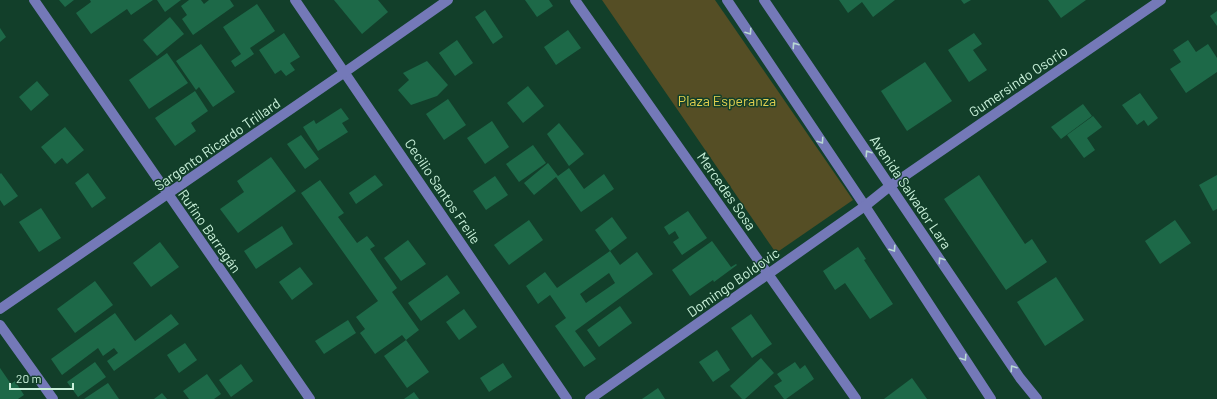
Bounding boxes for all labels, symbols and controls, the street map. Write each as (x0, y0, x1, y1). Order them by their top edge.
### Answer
one-way arrow (744, 28, 751, 35)
one-way arrow (792, 42, 800, 49)
street label: Gumersindo Osorio (965, 42, 1071, 120)
park label: Plaza Esperanza (678, 92, 776, 109)
street label: Sargento Ricardo Trillard (151, 94, 283, 194)
street label: Avenida Salvador Lara (867, 132, 955, 252)
street label: Cecilio Santos Freile (401, 135, 485, 247)
one-way arrow (816, 136, 823, 143)
street label: Mercedes Sosa (694, 149, 760, 233)
one-way arrow (865, 150, 873, 157)
street label: Rufino Barragán (175, 186, 245, 276)
street label: Domingo Boldovic (683, 244, 783, 320)
one-way arrow (888, 245, 896, 252)
one-way arrow (939, 258, 946, 265)
one-way arrow (959, 354, 967, 361)
scale bar (10, 365, 73, 391)
one-way arrow (1010, 365, 1018, 372)
text: 20 m (16, 371, 42, 385)

